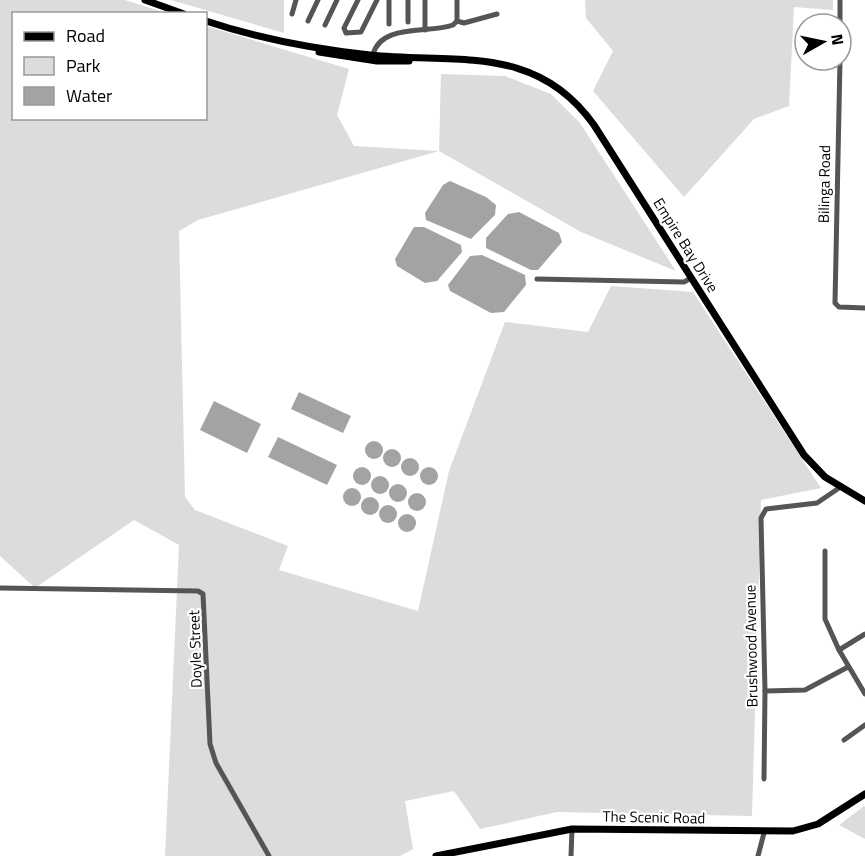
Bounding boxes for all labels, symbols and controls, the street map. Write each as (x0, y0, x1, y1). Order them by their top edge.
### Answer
legend (12, 12, 207, 120)
north arrow (793, 12, 853, 72)
text: Road (66, 22, 105, 49)
text: N (825, 32, 851, 47)
text: Park (66, 52, 101, 79)
text: Water (66, 82, 112, 109)
street label: Bilinga Road (812, 145, 836, 223)
street label: Empire Bay Drive (648, 193, 724, 297)
street label: Brushwood Avenue (738, 584, 764, 708)
street label: Doyle Street (182, 609, 208, 688)
street label: The Scenic Road (602, 805, 706, 829)

